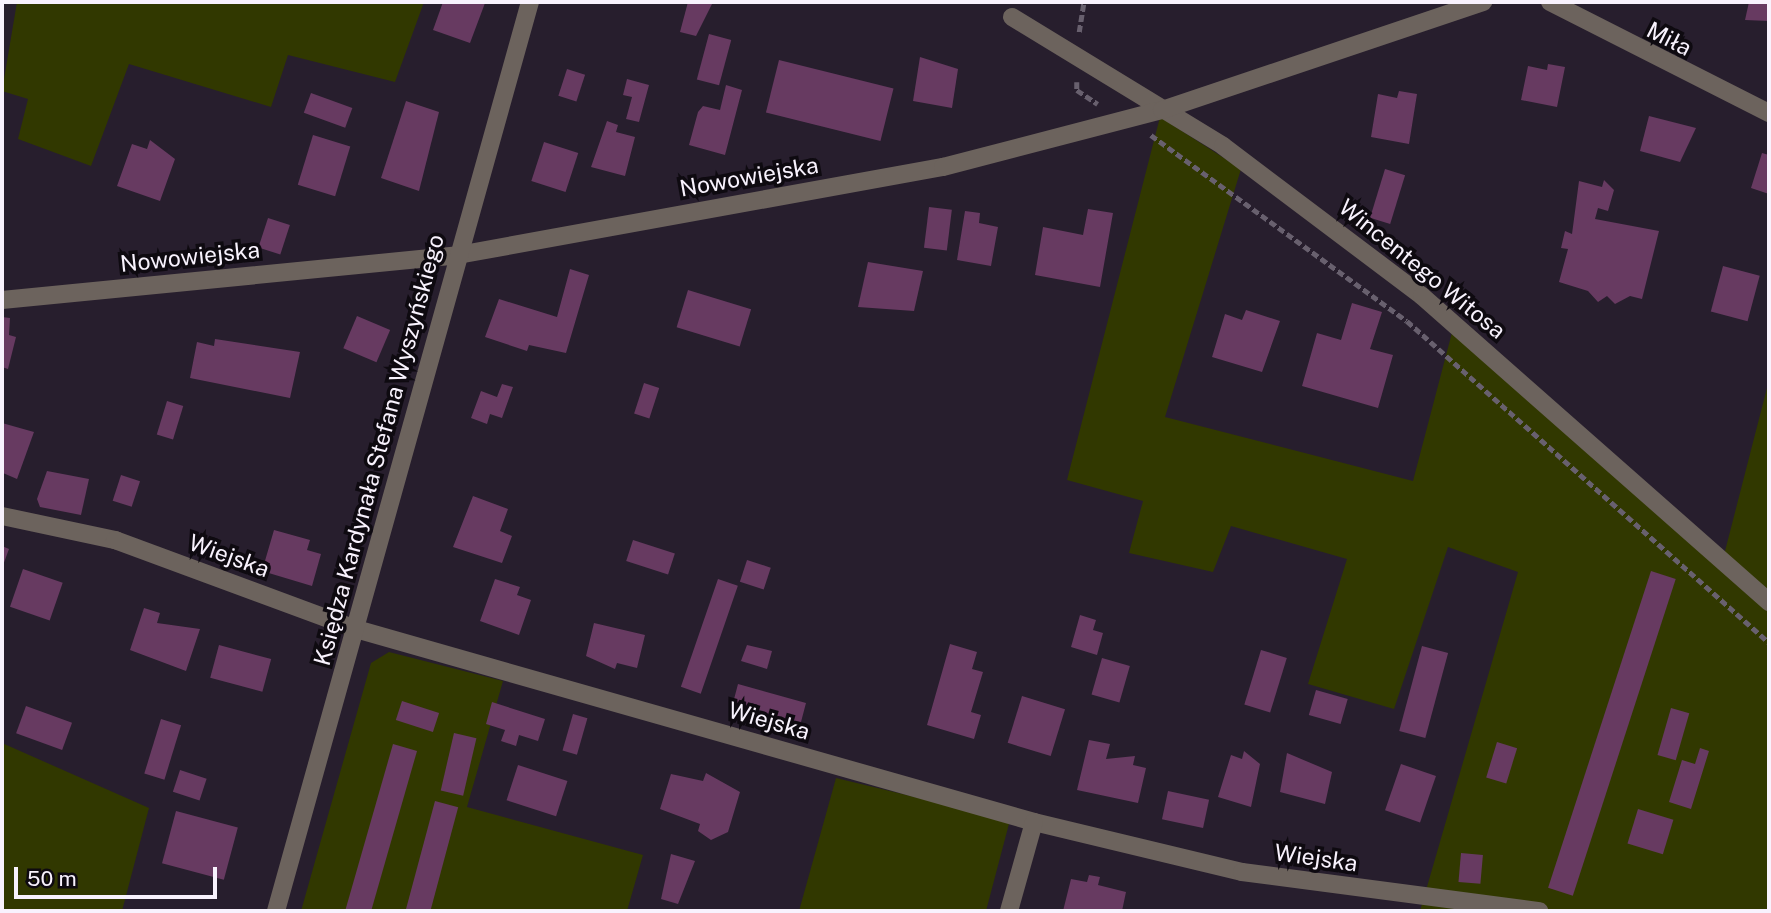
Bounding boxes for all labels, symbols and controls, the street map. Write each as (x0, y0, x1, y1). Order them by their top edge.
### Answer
street label: Miła (1642, 16, 1696, 62)
street label: Nowowiejska (678, 151, 820, 203)
street label: Wincentego Witosa (1333, 193, 1511, 345)
street label: Księdza Kardynała Stefana Wyszyńskiego (308, 231, 450, 669)
street label: Nowowiejska (119, 236, 261, 278)
street label: Wiejska (185, 529, 273, 583)
street label: Wiejska (725, 696, 813, 746)
street label: Wiejska (1273, 839, 1359, 877)
scale bar (18, 853, 220, 897)
text: 50 m (27, 866, 77, 891)

